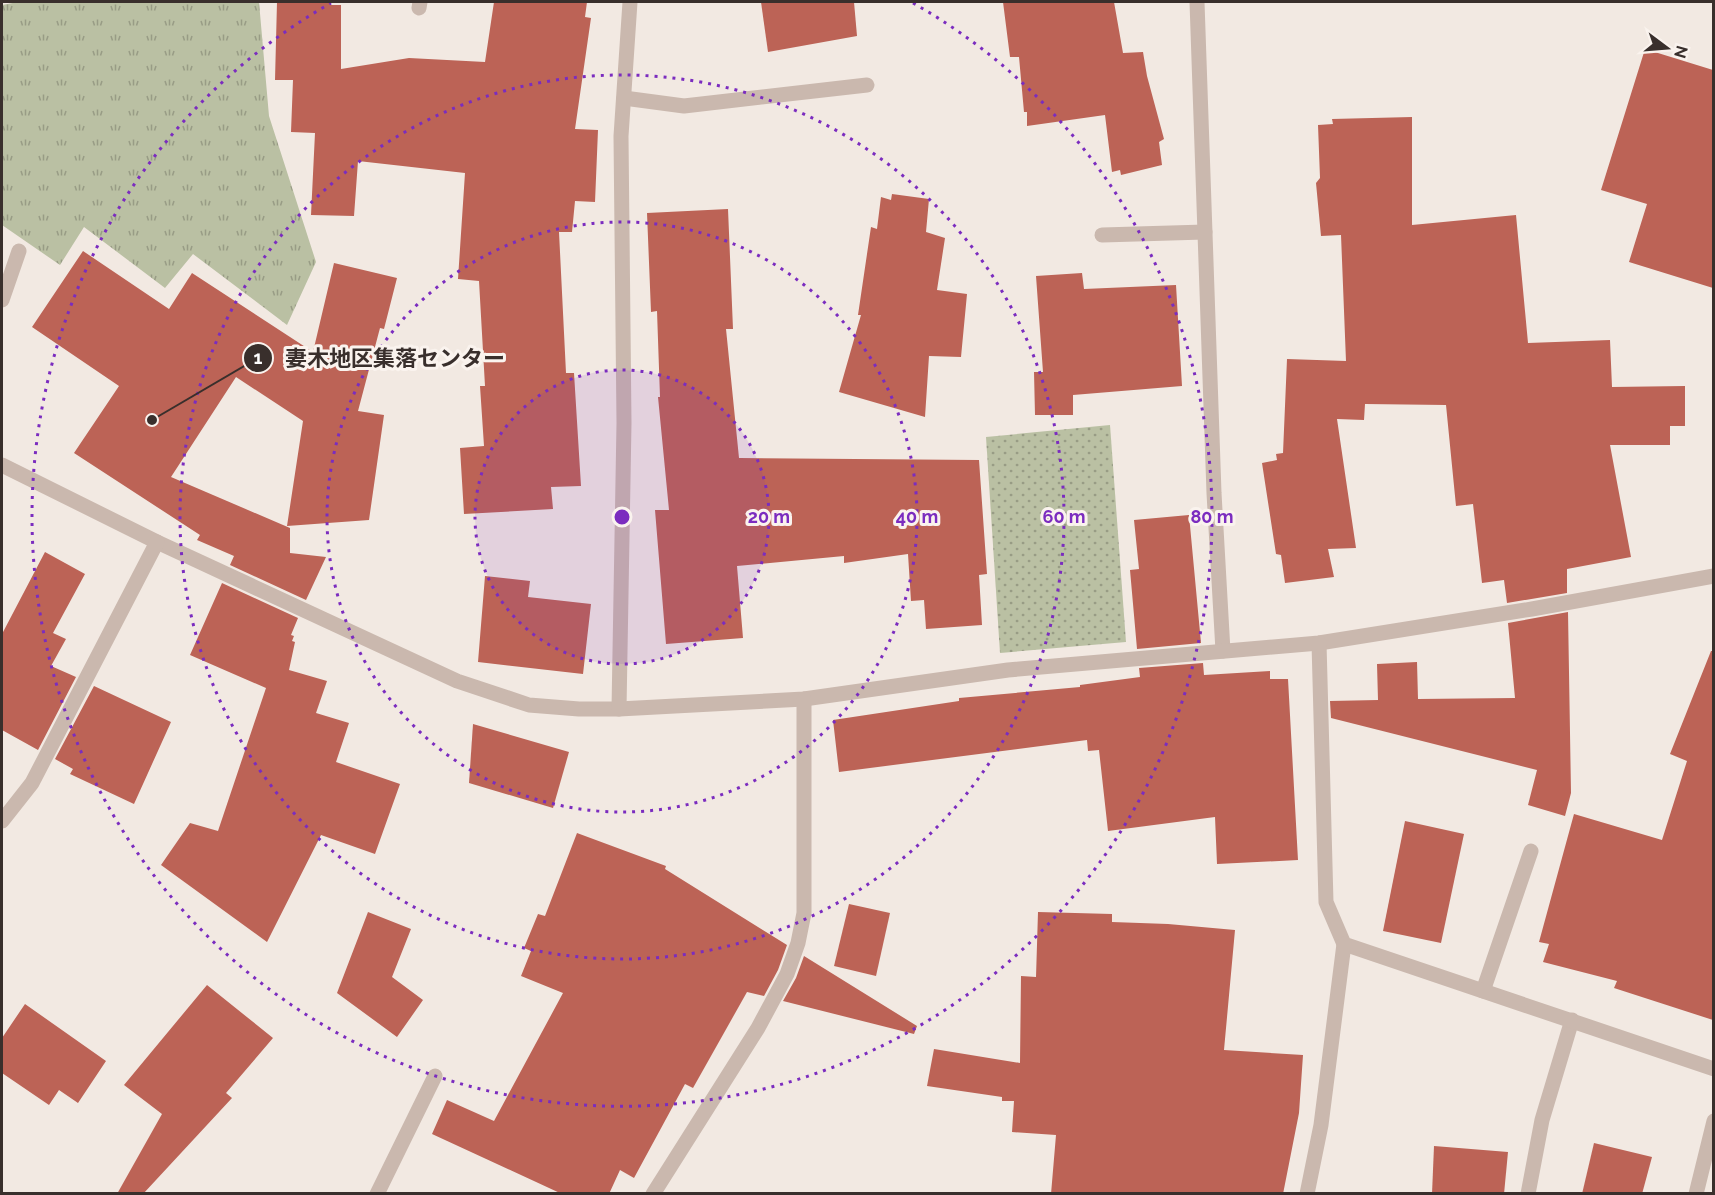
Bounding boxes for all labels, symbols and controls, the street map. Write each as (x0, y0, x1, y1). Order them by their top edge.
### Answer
north arrow (1637, 18, 1697, 78)
text: N (1670, 44, 1692, 60)
callout: 妻木地区集落センター (243, 338, 517, 378)
text: 妻木地区集落センター (285, 345, 505, 371)
text: 1 (254, 347, 263, 368)
text: 20 m (748, 506, 790, 527)
text: 40 m (896, 506, 938, 527)
text: 60 m (1042, 506, 1086, 527)
text: 80 m (1190, 506, 1234, 527)
centre of rings (612, 507, 632, 527)

